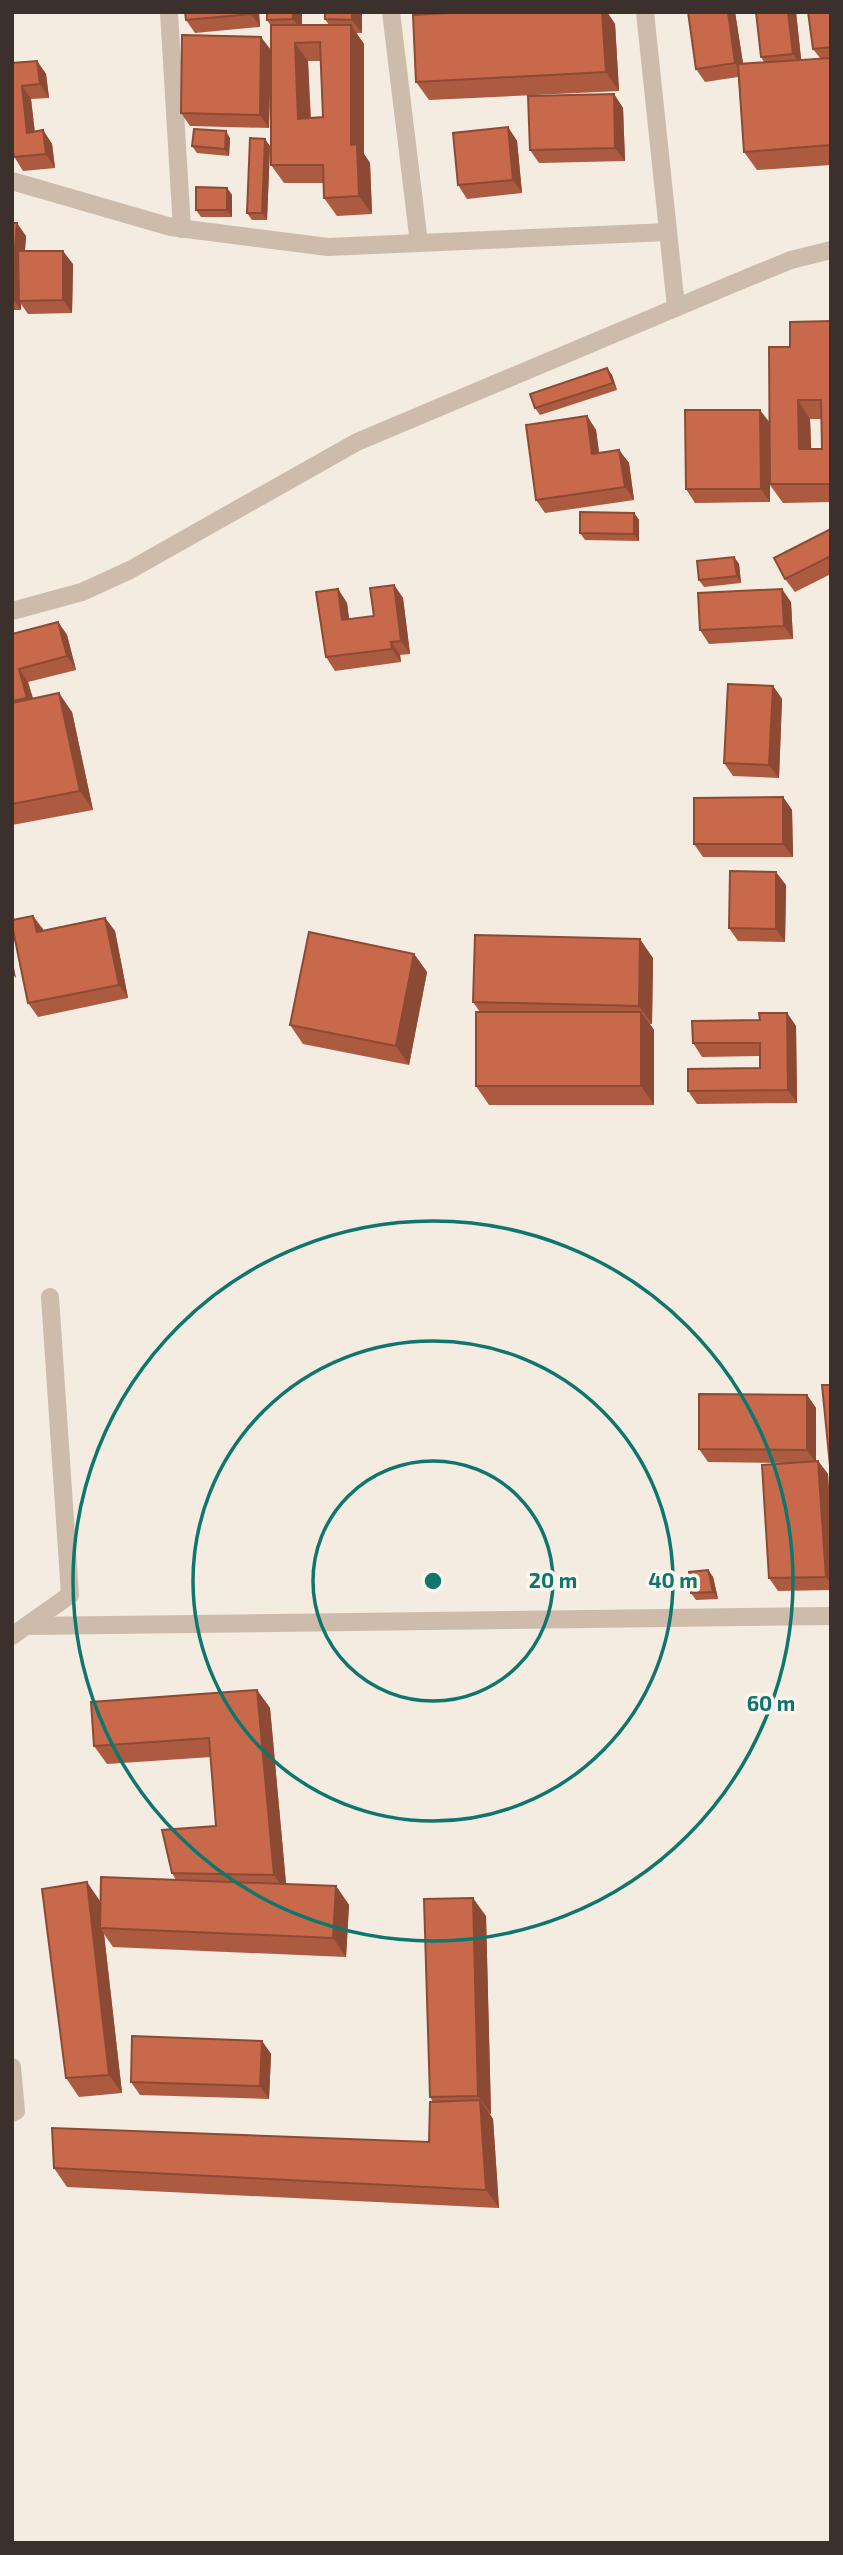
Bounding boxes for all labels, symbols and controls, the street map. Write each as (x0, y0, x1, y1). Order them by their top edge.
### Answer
text: 20 m (529, 1567, 577, 1592)
text: 40 m (648, 1567, 698, 1592)
centre of rings (421, 1569, 445, 1593)
text: 60 m (747, 1690, 795, 1715)

